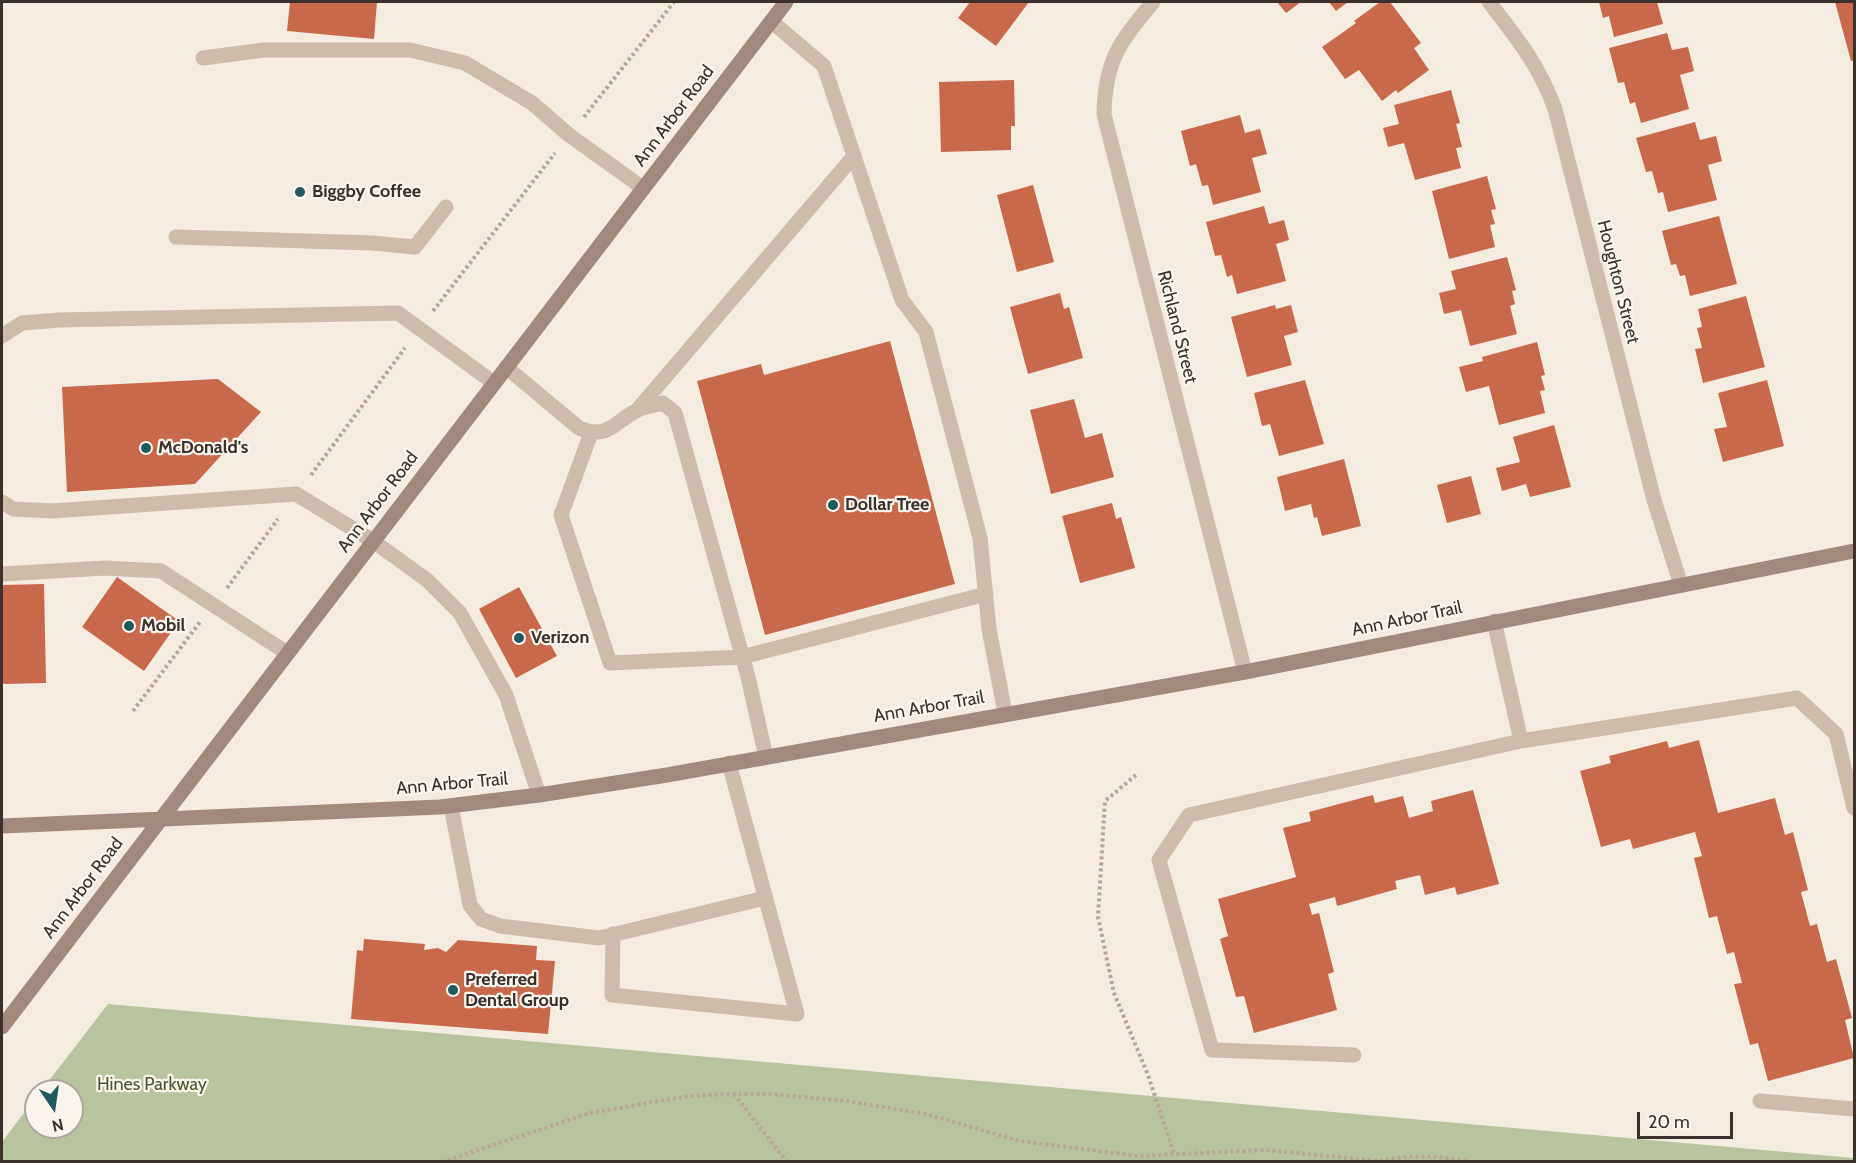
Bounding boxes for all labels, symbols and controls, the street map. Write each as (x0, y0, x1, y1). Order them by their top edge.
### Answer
street label: Ann Arbor Road (629, 61, 719, 171)
place label: Biggby Coffee (312, 181, 421, 203)
marker: Biggby Coffee (293, 185, 307, 199)
street label: Houghton Street (1592, 218, 1644, 346)
street label: Richland Street (1153, 268, 1201, 386)
place label: McDonald's (158, 437, 248, 459)
marker: McDonald's (139, 441, 153, 455)
street label: Ann Arbor Road (333, 447, 423, 557)
place label: Dollar Tree (845, 494, 929, 516)
marker: Dollar Tree (826, 498, 840, 512)
street label: Ann Arbor Trail (1350, 597, 1464, 641)
place label: Mobil (141, 615, 185, 637)
marker: Mobil (122, 619, 136, 633)
place label: Verizon (531, 627, 589, 649)
marker: Verizon (512, 631, 526, 645)
street label: Ann Arbor Trail (872, 687, 986, 727)
street label: Ann Arbor Trail (395, 768, 509, 800)
street label: Ann Arbor Road (38, 833, 128, 943)
place label: Preferred Dental Group (465, 969, 569, 1012)
marker: Preferred Dental Group (446, 983, 460, 997)
park label: Hines Parkway (97, 1074, 207, 1096)
north arrow (24, 1079, 84, 1139)
scale bar (1640, 1100, 1736, 1138)
text: 20 m (1648, 1111, 1690, 1133)
text: N (50, 1115, 65, 1136)

